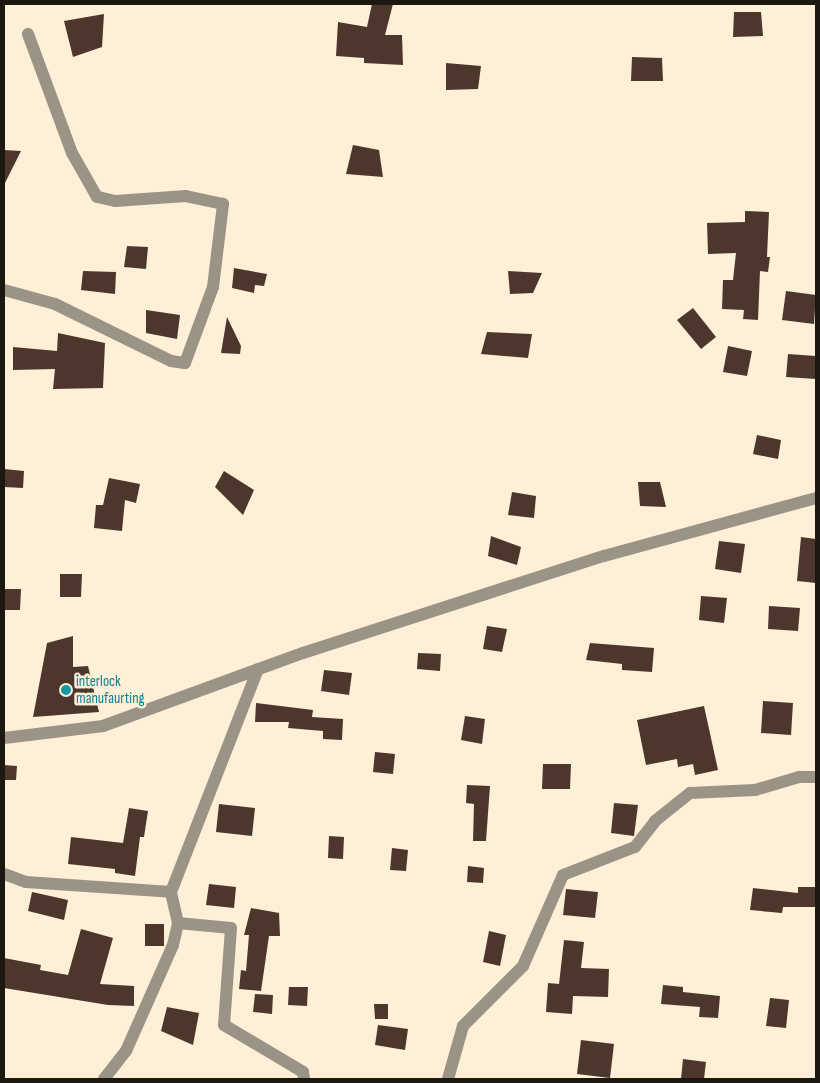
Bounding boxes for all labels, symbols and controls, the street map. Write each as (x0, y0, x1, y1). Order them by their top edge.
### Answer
place label: interlock manufaurting (76, 672, 145, 707)
marker: interlock manufaurting (60, 684, 72, 696)

